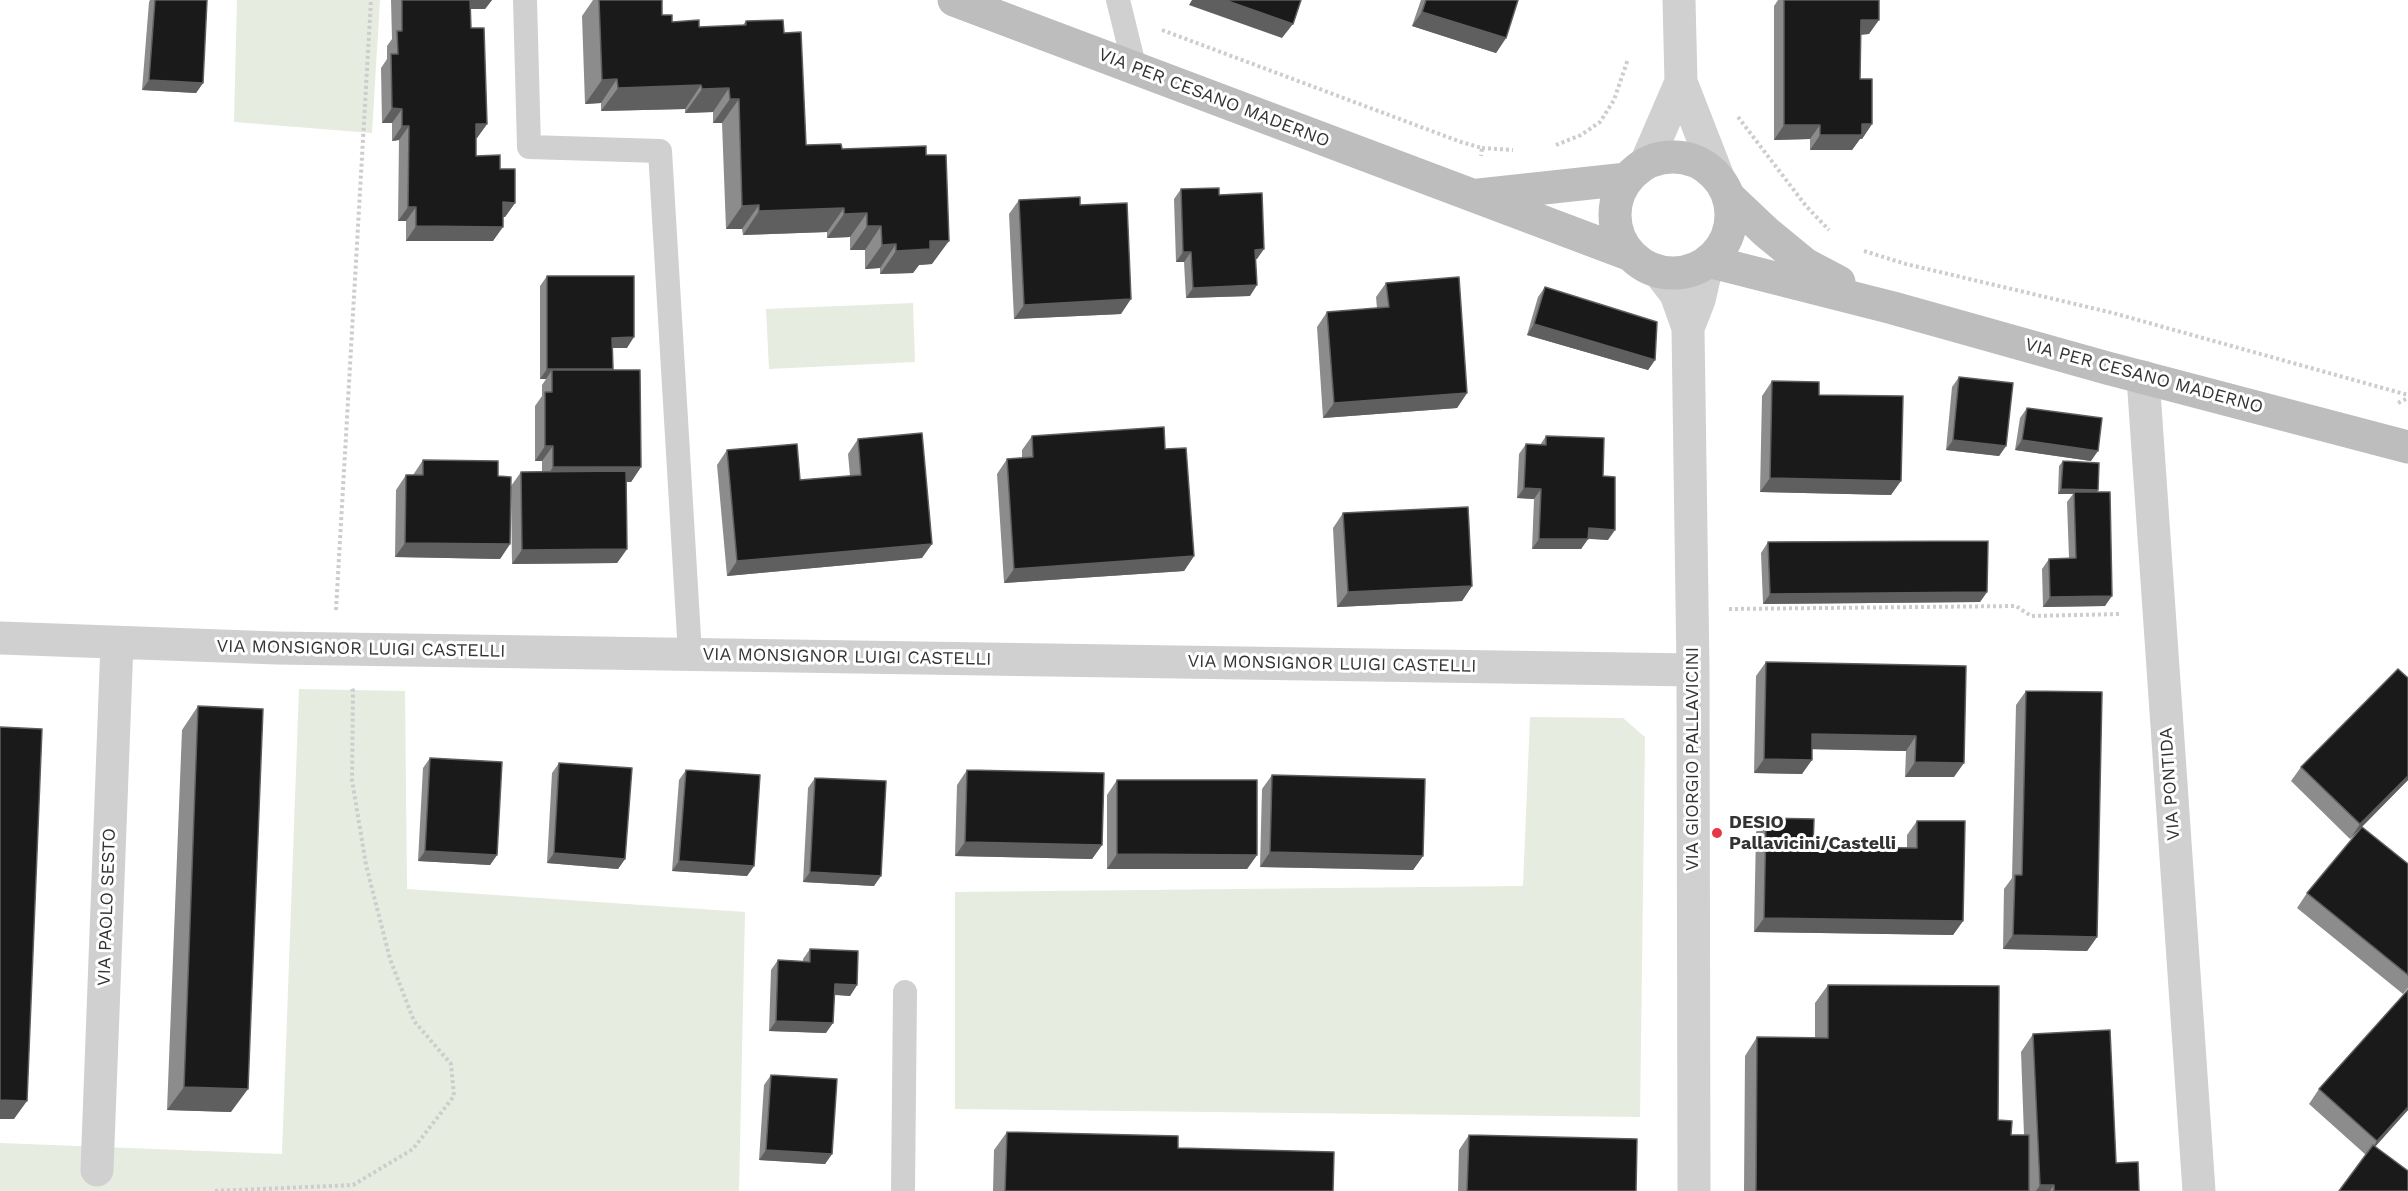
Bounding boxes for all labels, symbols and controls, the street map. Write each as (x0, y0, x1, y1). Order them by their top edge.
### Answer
street label: VIA PER CESANO MADERNO (1095, 44, 1333, 152)
street label: VIA PER CESANO MADERNO (2022, 334, 2266, 418)
street label: VIA MONSIGNOR LUIGI CASTELLI (216, 636, 506, 662)
street label: VIA MONSIGNOR LUIGI CASTELLI (702, 644, 992, 670)
street label: VIA GIORGIO PALLAVICINI (1682, 647, 1704, 871)
street label: VIA MONSIGNOR LUIGI CASTELLI (1187, 651, 1477, 677)
street label: VIA PONTIDA (2155, 727, 2185, 841)
place label: DESIO Pallavicini/Castelli (1729, 812, 1896, 854)
marker: DESIO Pallavicini/Castelli (1710, 826, 1724, 840)
street label: VIA PAOLO SESTO (93, 828, 121, 986)

